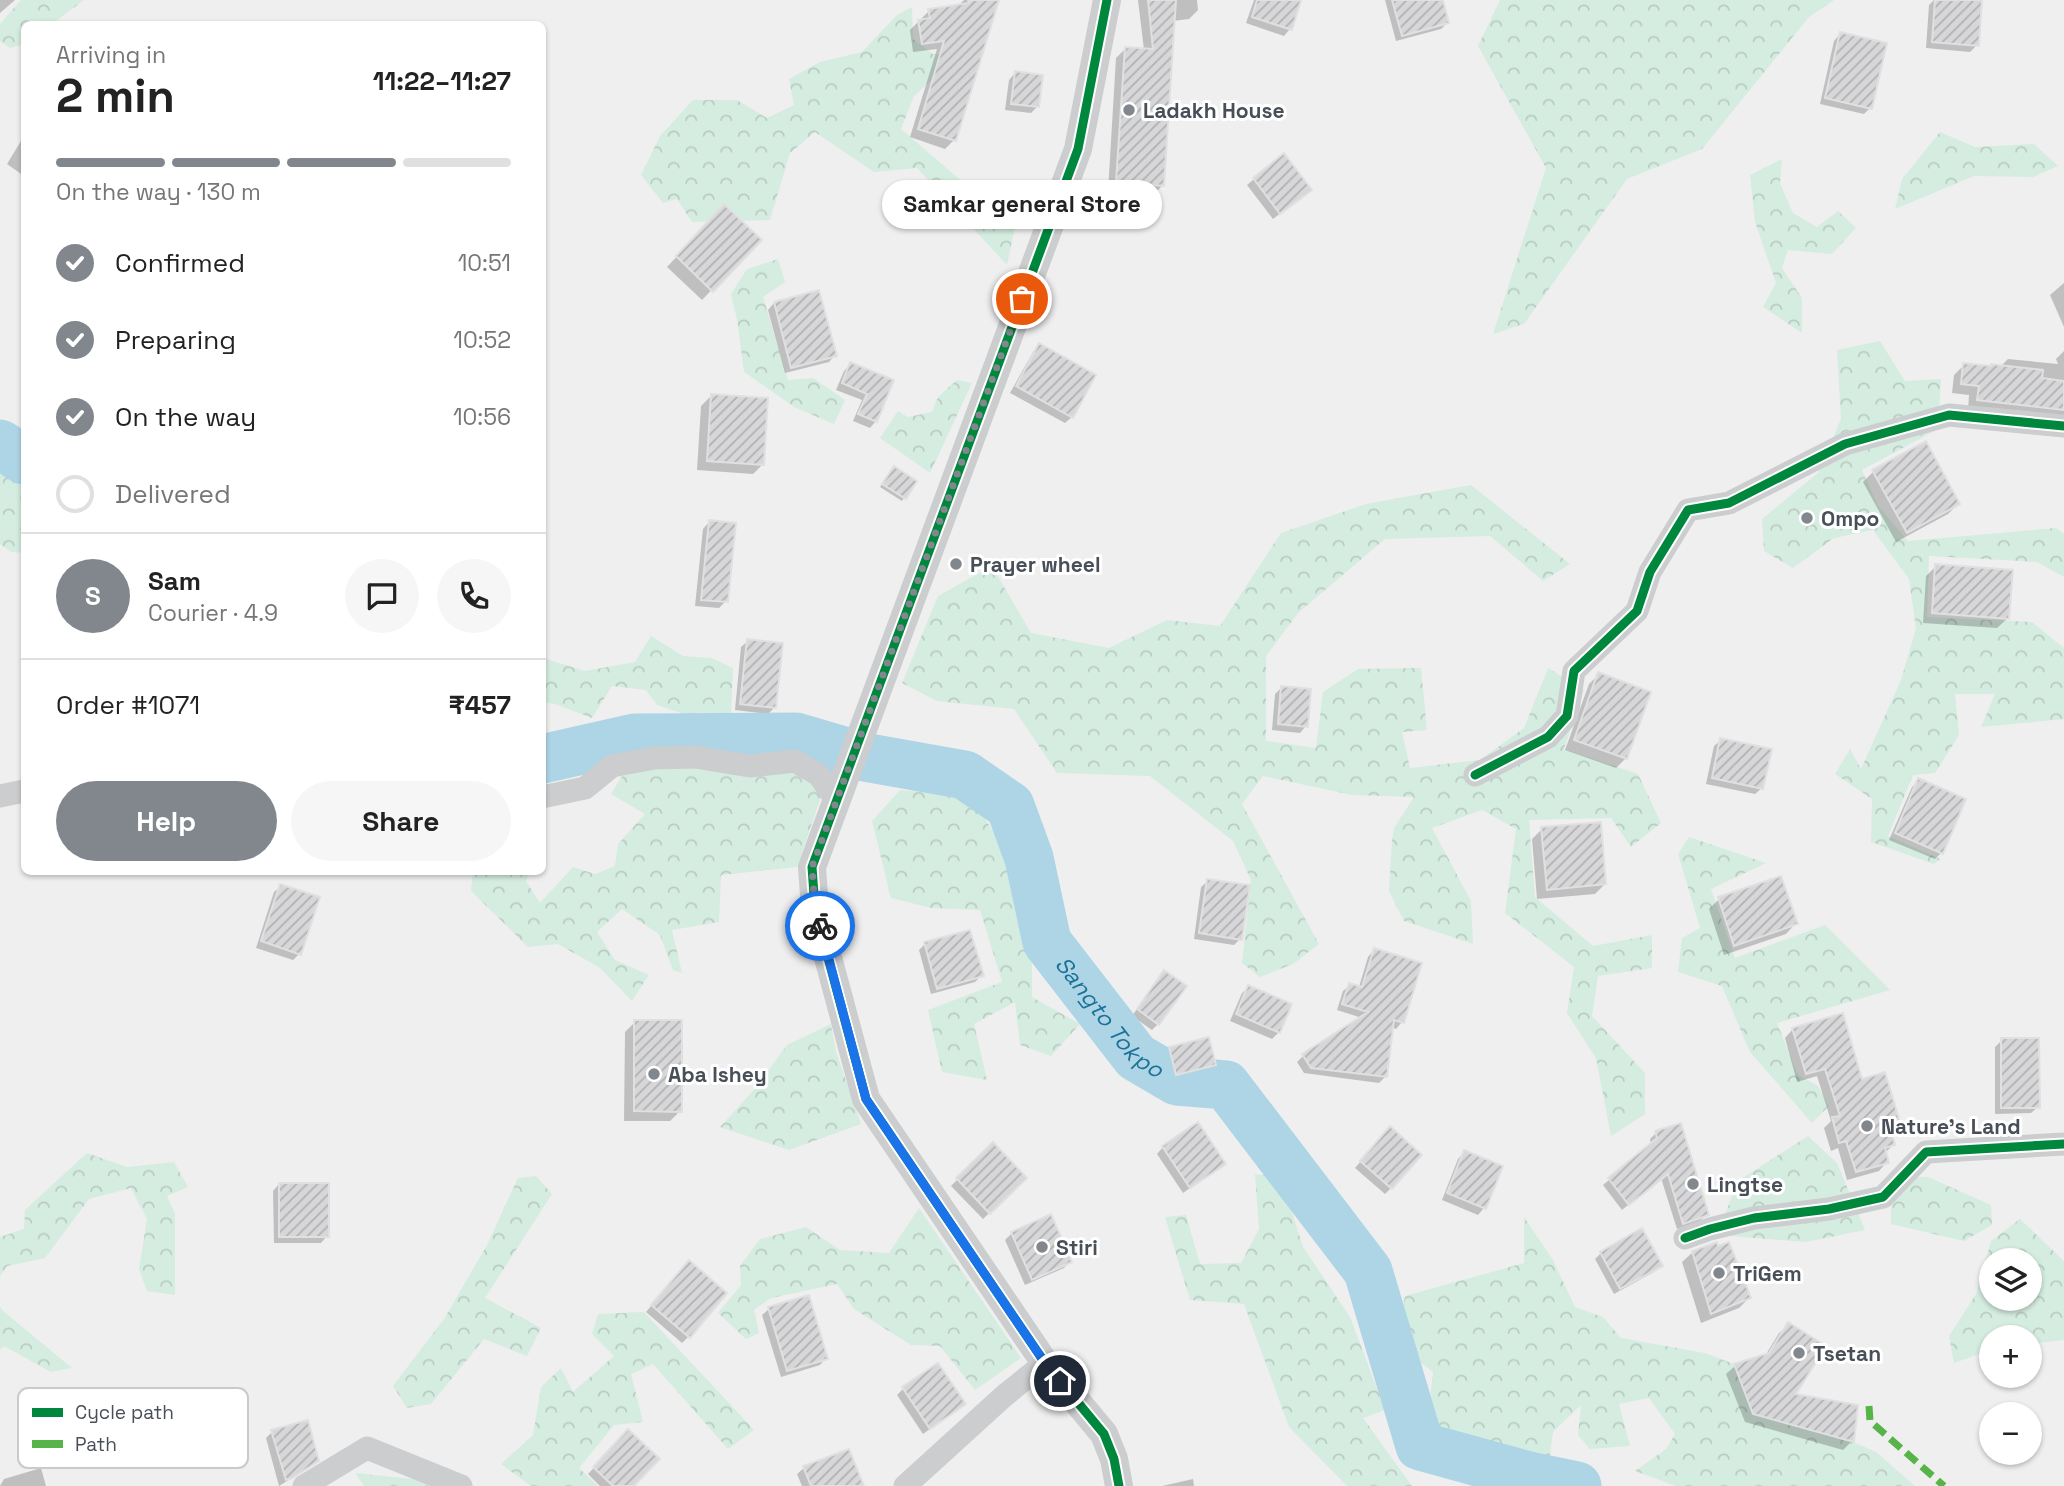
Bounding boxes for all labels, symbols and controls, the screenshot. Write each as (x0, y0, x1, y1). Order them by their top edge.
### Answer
text: Arriving in (56, 40, 166, 70)
text: 11:22–11:27 (373, 64, 511, 98)
text: 2 min (56, 67, 175, 125)
place label: Ladakh House (1143, 97, 1285, 124)
marker: Ladakh House (1121, 102, 1137, 118)
text: On the way · 130 m (56, 177, 261, 207)
callout: Samkar general Store (882, 180, 1162, 229)
text: Samkar general Store (903, 189, 1141, 219)
icon: check (56, 244, 94, 282)
text: Confirmed (115, 246, 245, 280)
text: 10:51 (458, 248, 511, 278)
pin (992, 269, 1052, 329)
icon: bag (1003, 280, 1041, 318)
icon: check (56, 321, 94, 359)
text: Preparing (115, 323, 236, 357)
text: 10:52 (453, 325, 511, 355)
icon: check (56, 398, 94, 436)
text: On the way (115, 400, 256, 434)
text: 10:56 (453, 402, 511, 432)
text: Delivered (115, 477, 231, 511)
place label: Ompo (1821, 505, 1879, 532)
marker: Ompo (1799, 510, 1815, 526)
place label: Prayer wheel (970, 551, 1101, 578)
marker: Prayer wheel (948, 556, 964, 572)
button: chat (345, 559, 419, 633)
button: phone (437, 559, 511, 633)
text: Sam (148, 564, 201, 598)
text: S (85, 579, 101, 613)
text: Courier · 4.9 (148, 598, 278, 628)
text: Order #1071 (56, 688, 200, 722)
text: ₹457 (449, 688, 511, 722)
button: Help (56, 781, 277, 861)
button: Share (291, 781, 511, 861)
courier (785, 891, 855, 961)
icon: bike (801, 907, 839, 945)
water label: Sangto Tokpo (1049, 950, 1169, 1085)
place label: Aba Ishey (668, 1061, 767, 1088)
marker: Aba Ishey (646, 1066, 662, 1082)
place label: Nature's Land (1881, 1113, 2021, 1140)
marker: Nature's Land (1859, 1118, 1875, 1134)
place label: Lingtse (1707, 1171, 1783, 1198)
marker: Lingtse (1685, 1176, 1701, 1192)
place label: Stiri (1056, 1234, 1098, 1261)
marker: Stiri (1034, 1239, 1050, 1255)
map controls (1979, 1248, 2042, 1465)
button: layers (1979, 1248, 2042, 1311)
place label: TriGem (1733, 1260, 1802, 1287)
marker: TriGem (1711, 1265, 1727, 1281)
button: + (1979, 1325, 2042, 1388)
place label: Tsetan (1813, 1340, 1881, 1367)
marker: Tsetan (1791, 1345, 1807, 1361)
pin (1030, 1351, 1090, 1411)
icon: home (1041, 1362, 1079, 1400)
legend (18, 1388, 248, 1468)
text: Cycle path (75, 1400, 174, 1425)
button: − (1979, 1402, 2042, 1465)
text: Path (75, 1432, 117, 1457)

